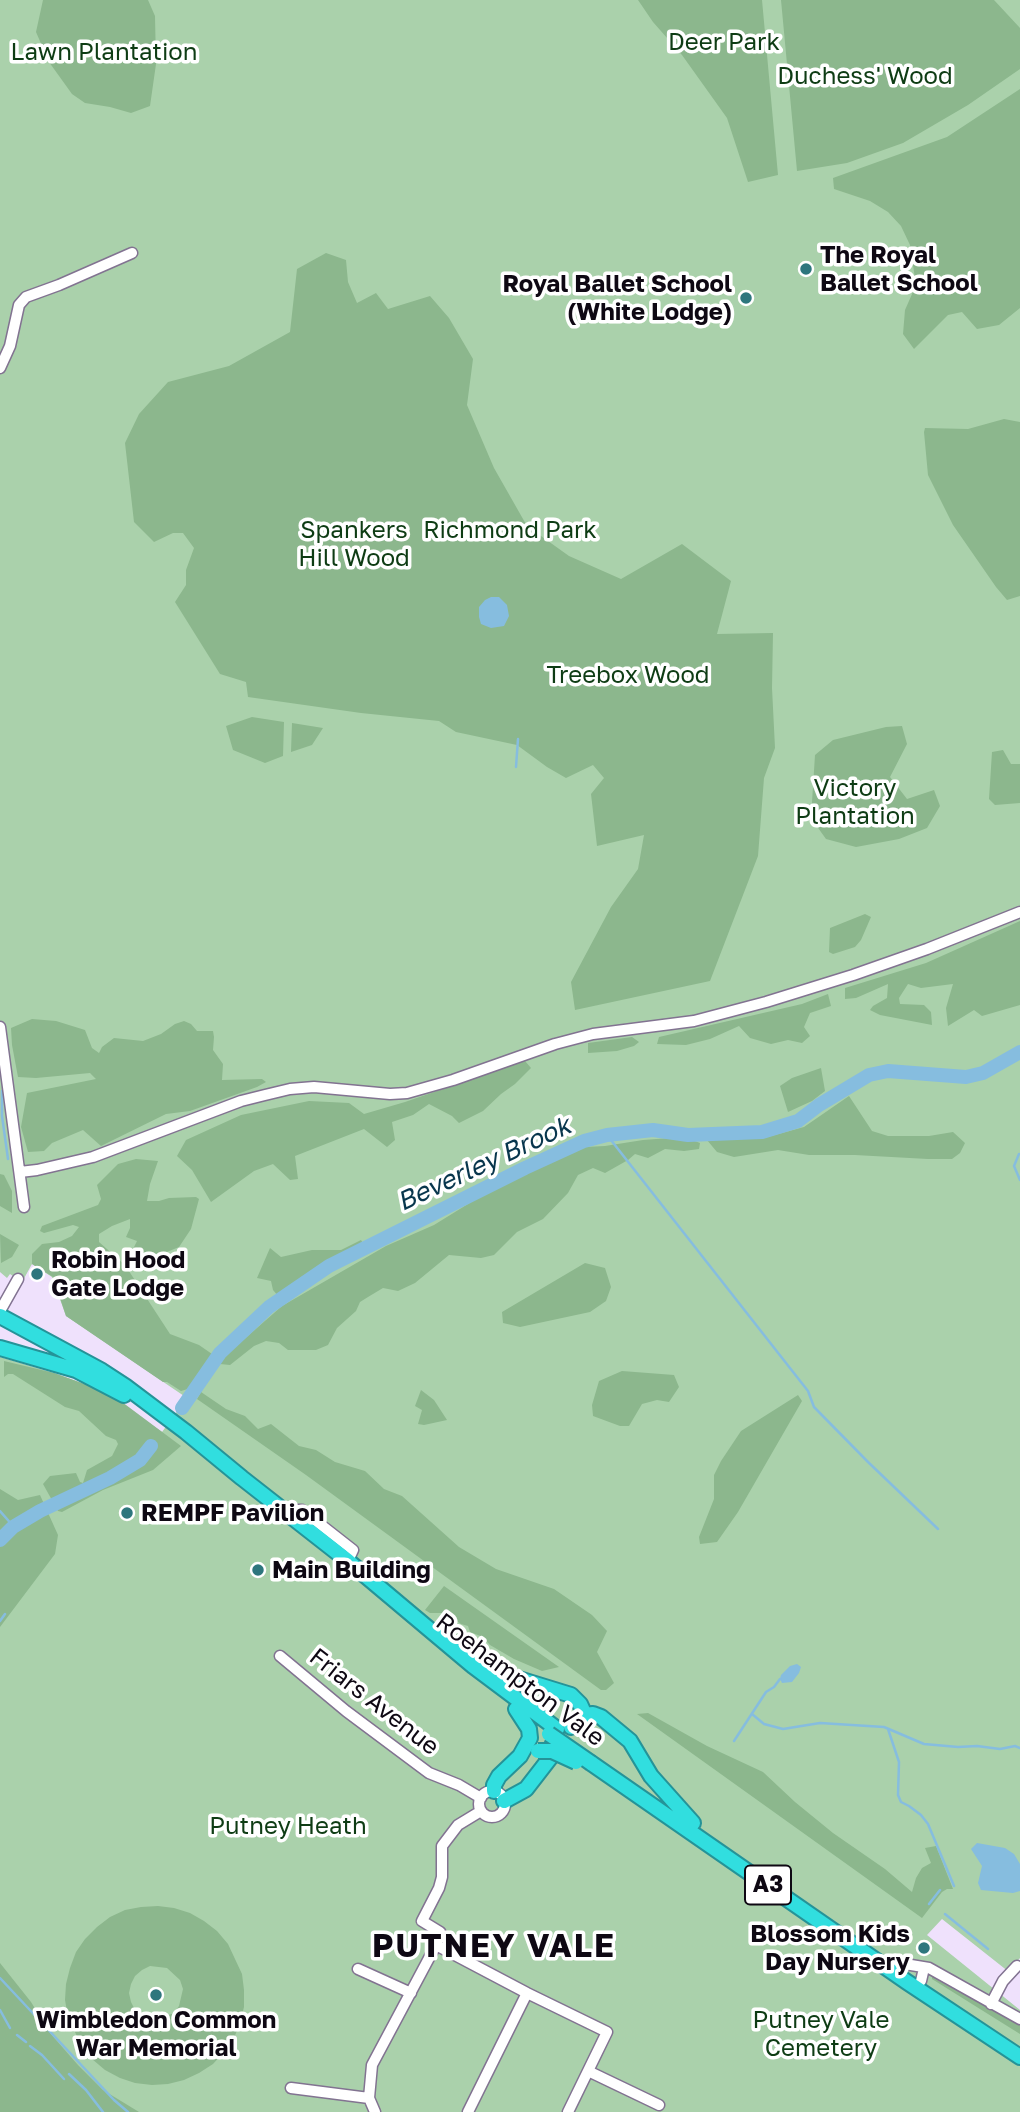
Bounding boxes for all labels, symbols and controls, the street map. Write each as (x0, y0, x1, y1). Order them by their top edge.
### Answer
park label: Deer Park (668, 28, 780, 56)
park label: Lawn Plantation (10, 38, 198, 66)
park label: Duchess' Wood (777, 62, 953, 90)
place label: The Royal Ballet School (820, 241, 978, 297)
marker: The Royal Ballet School (798, 261, 814, 277)
place label: Royal Ballet School (White Lodge) (503, 270, 732, 326)
marker: Royal Ballet School (White Lodge) (738, 290, 754, 306)
park label: Spankers Hill Wood (298, 516, 410, 572)
park label: Richmond Park (423, 516, 597, 544)
park label: Treebox Wood (546, 661, 710, 689)
park label: Victory Plantation (795, 774, 915, 830)
water label: Beverley Brook (392, 1110, 576, 1218)
place label: Robin Hood Gate Lodge (51, 1246, 185, 1302)
marker: Robin Hood Gate Lodge (29, 1266, 45, 1282)
place label: REMPF Pavilion (141, 1499, 324, 1527)
marker: REMPF Pavilion (119, 1505, 135, 1521)
place label: Main Building (272, 1556, 431, 1584)
marker: Main Building (250, 1562, 266, 1578)
street label: Roehampton Vale (430, 1607, 610, 1753)
street label: Friars Avenue (303, 1642, 445, 1762)
park label: Putney Heath (209, 1812, 367, 1840)
road number: A3 (745, 1866, 791, 1904)
place label: Blossom Kids Day Nursery (750, 1920, 910, 1976)
district label: PUTNEY VALE (373, 1928, 615, 1966)
marker: Blossom Kids Day Nursery (916, 1940, 932, 1956)
marker: Wimbledon Common War Memorial (148, 1987, 164, 2003)
place label: Wimbledon Common War Memorial (36, 2006, 276, 2062)
park label: Putney Vale Cemetery (752, 2006, 890, 2062)

